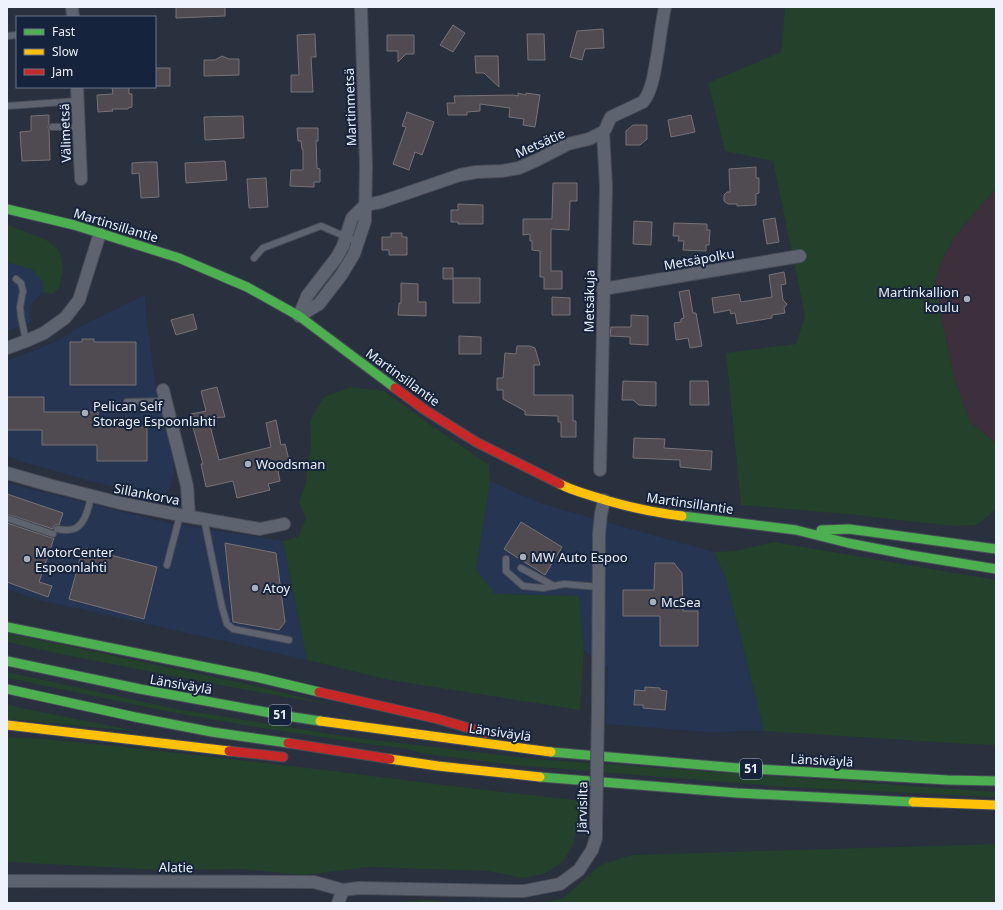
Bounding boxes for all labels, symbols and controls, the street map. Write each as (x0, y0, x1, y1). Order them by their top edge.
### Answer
legend (16, 16, 156, 88)
text: Fast (52, 23, 76, 40)
text: Slow (52, 43, 79, 60)
text: Jam (51, 63, 73, 80)
street label: Martinmetsä (340, 68, 360, 146)
street label: Välimetsä (55, 103, 75, 163)
street label: Metsätie (512, 124, 568, 162)
street label: Martinsillantie (72, 204, 160, 246)
street label: Metsäpolku (662, 244, 736, 274)
street label: Metsäkuja (579, 269, 599, 333)
place label: Martinkallion koulu (878, 283, 959, 316)
marker: Martinkallion koulu (962, 294, 972, 304)
street label: Martinsillantie (362, 344, 444, 410)
place label: Pelican Self Storage Espoonlahti (93, 397, 216, 430)
marker: Pelican Self Storage Espoonlahti (80, 408, 90, 418)
place label: Woodsman (256, 455, 325, 473)
marker: Woodsman (243, 459, 253, 469)
street label: Sillankorva (113, 479, 181, 509)
street label: Martinsillantie (645, 488, 735, 518)
place label: MotorCenter Espoonlahti (35, 543, 114, 576)
place label: MW Auto Espoo (531, 548, 628, 566)
marker: MW Auto Espoo (518, 552, 528, 562)
marker: MotorCenter Espoonlahti (22, 554, 32, 564)
place label: Atoy (263, 579, 291, 597)
marker: Atoy (250, 583, 260, 593)
place label: McSea (661, 593, 701, 611)
marker: McSea (648, 597, 658, 607)
street label: Länsiväylä (148, 670, 214, 698)
road number: 51 (269, 705, 291, 725)
street label: Länsiväylä (468, 719, 532, 745)
street label: Länsiväylä (790, 749, 854, 771)
road number: 51 (740, 759, 762, 779)
street label: Järvisilta (573, 781, 591, 835)
street label: Alatie (159, 858, 193, 876)

